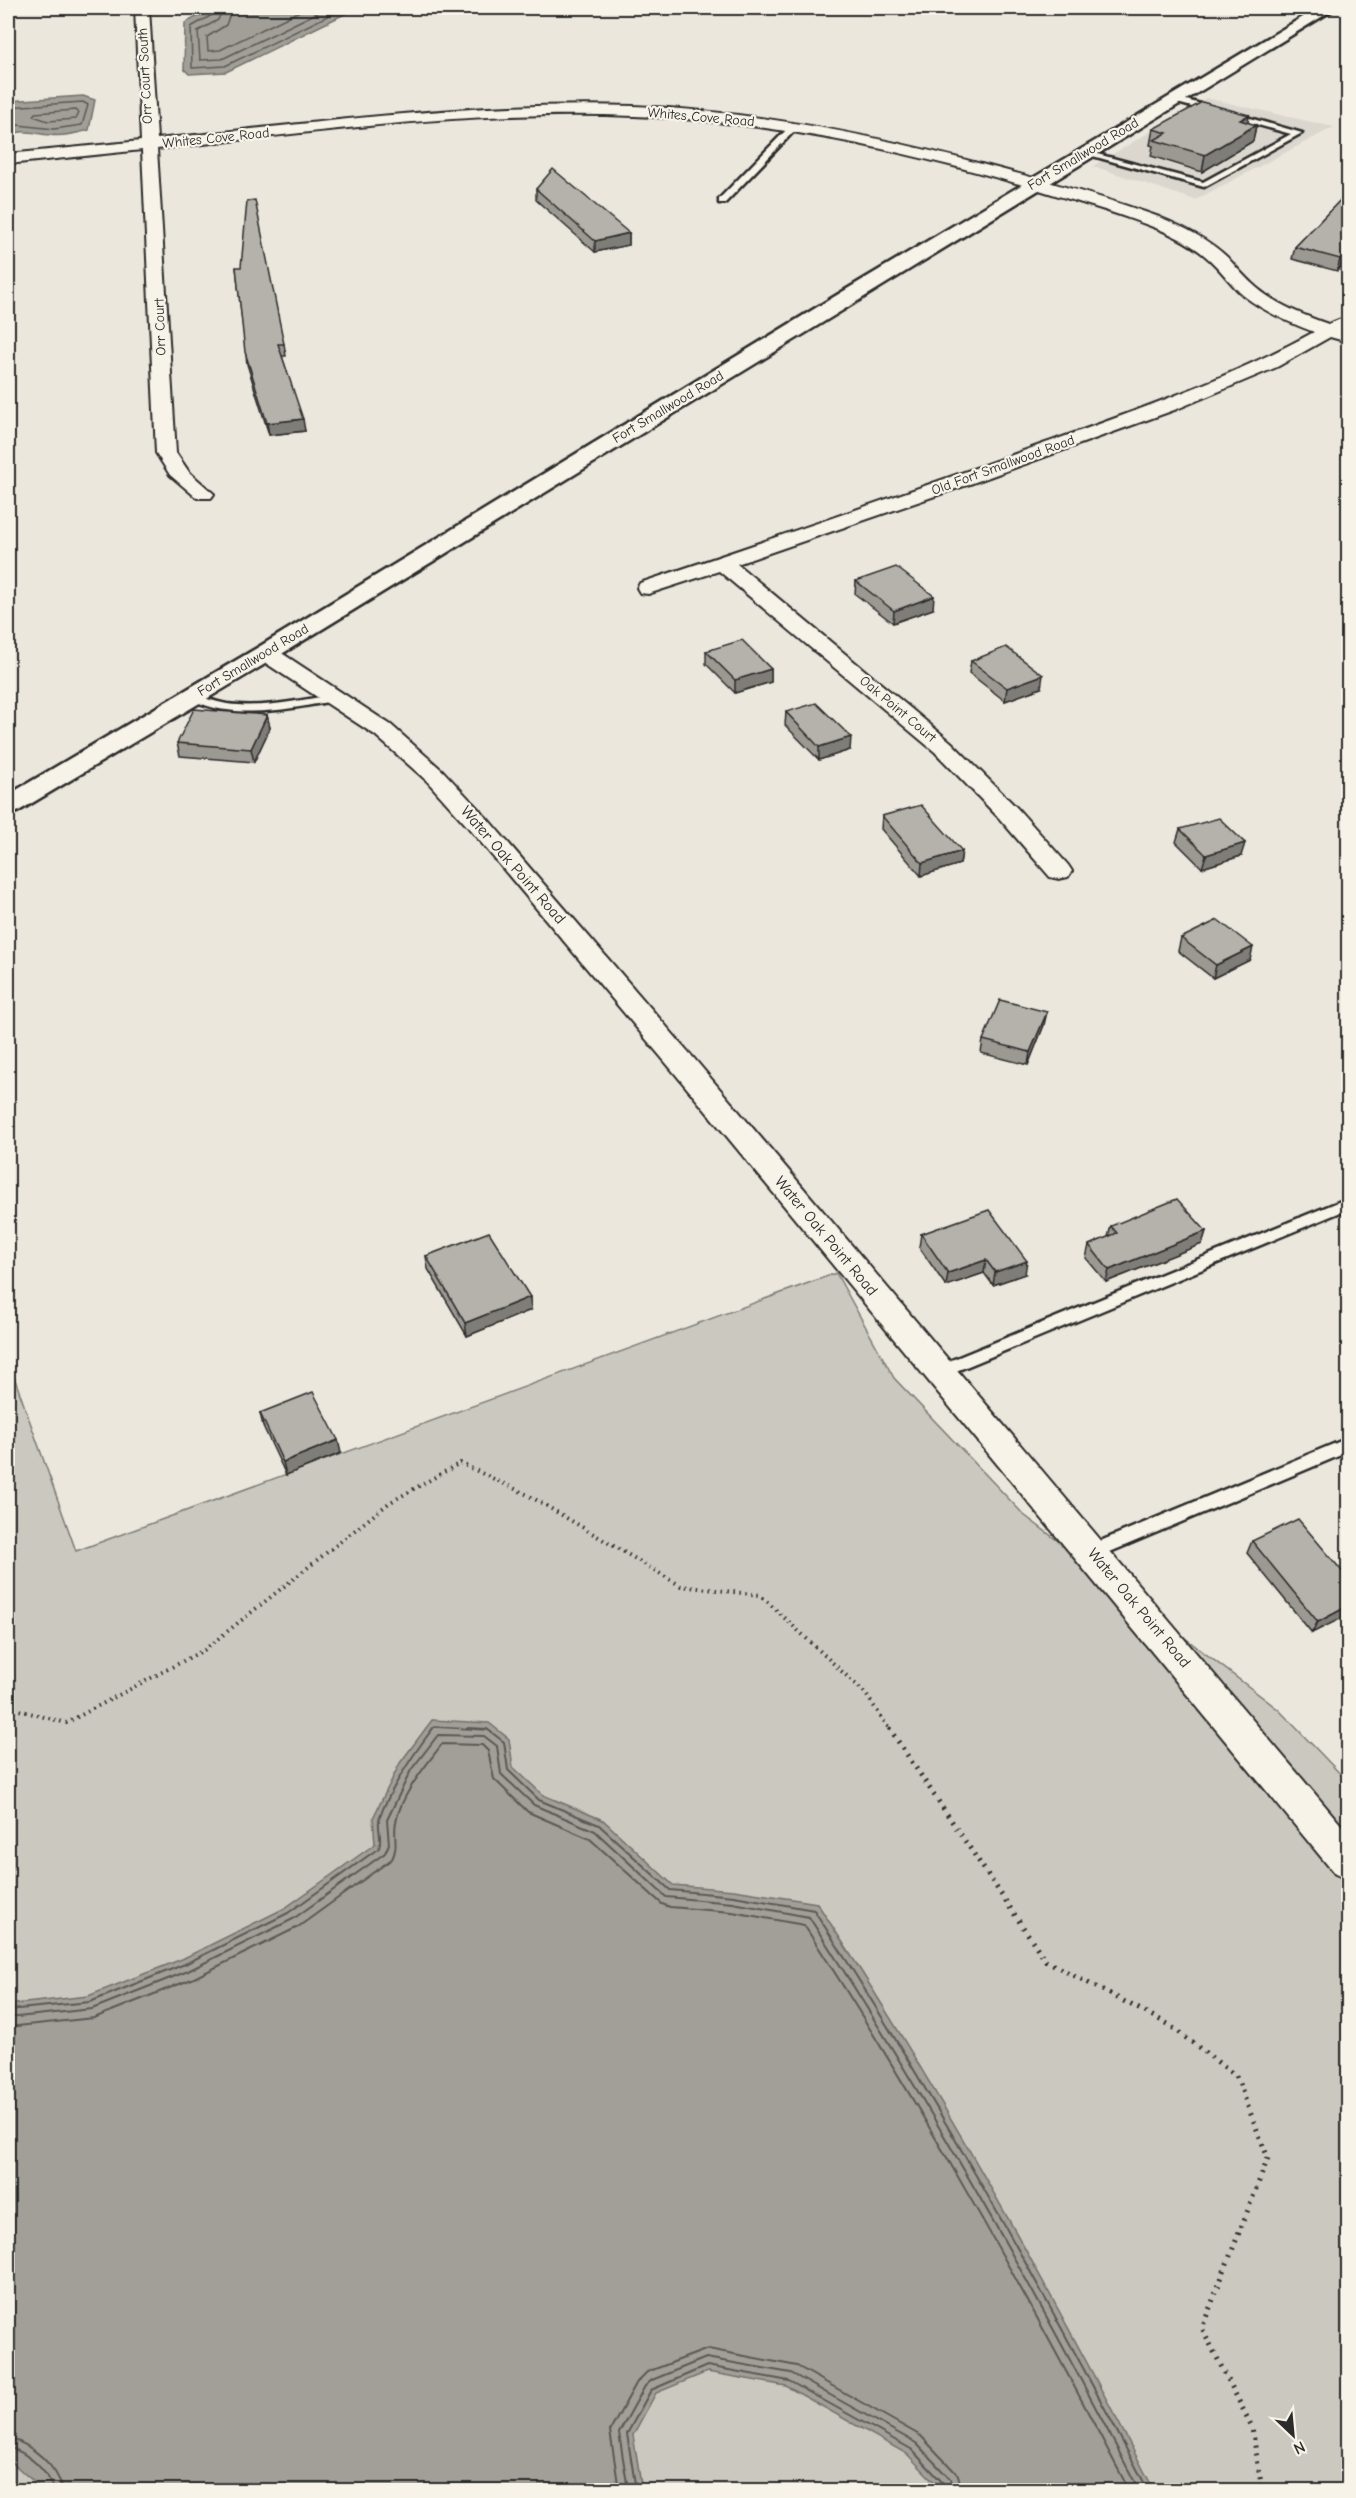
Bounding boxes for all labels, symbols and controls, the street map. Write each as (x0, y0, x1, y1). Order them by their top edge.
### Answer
street label: Orr Court South (134, 28, 156, 124)
street label: Whites Cove Road (647, 104, 755, 130)
street label: Fort Smallwood Road (1024, 114, 1142, 194)
street label: Whites Cove Road (162, 124, 270, 152)
street label: Orr Court (150, 297, 169, 356)
street label: Fort Smallwood Road (609, 367, 727, 447)
street label: Old Fort Smallwood Road (929, 431, 1077, 499)
street label: Fort Smallwood Road (194, 620, 312, 700)
street label: Oak Point Court (856, 672, 940, 747)
street label: Water Oak Point Road (457, 802, 569, 928)
street label: Water Oak Point Road (771, 1173, 881, 1299)
street label: Water Oak Point Road (1084, 1545, 1194, 1671)
north arrow (1263, 2405, 1323, 2465)
text: N (1291, 2437, 1308, 2458)

